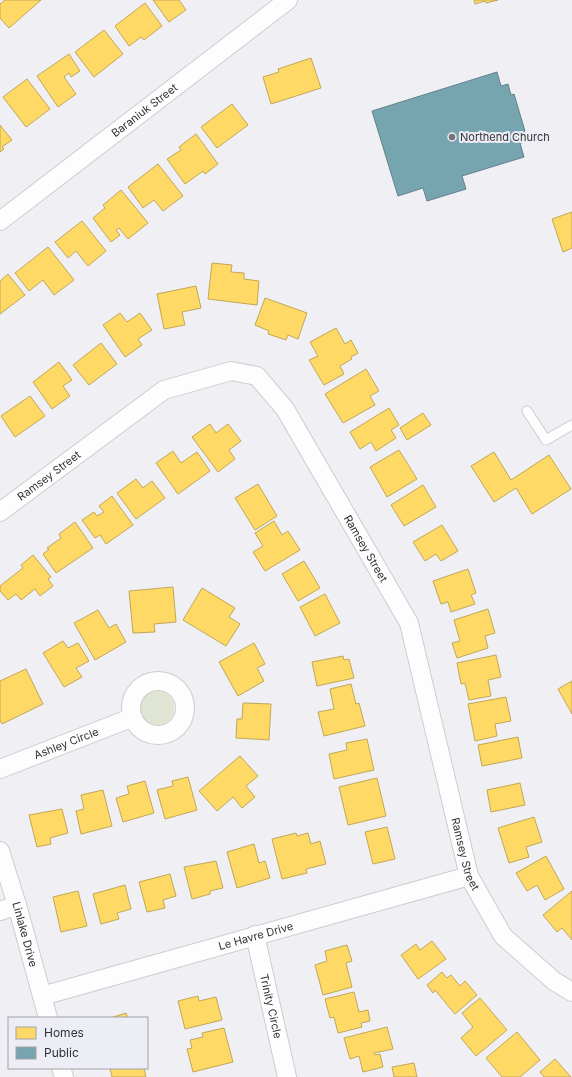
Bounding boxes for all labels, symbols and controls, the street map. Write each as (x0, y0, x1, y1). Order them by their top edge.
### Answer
street label: Baraniuk Street (109, 80, 181, 140)
place label: Northend Church (460, 130, 550, 144)
marker: Northend Church (447, 132, 457, 142)
street label: Ramsey Street (15, 447, 84, 504)
street label: Ramsey Street (341, 512, 391, 585)
street label: Ashley Circle (32, 724, 100, 762)
street label: Ramsey Street (448, 816, 483, 893)
street label: Linlake Drive (9, 900, 41, 968)
street label: Le Havre Drive (217, 919, 295, 953)
street label: Trinity Circle (257, 973, 285, 1040)
legend (8, 1017, 148, 1069)
text: Homes (44, 1025, 84, 1040)
text: Public (44, 1045, 79, 1060)

